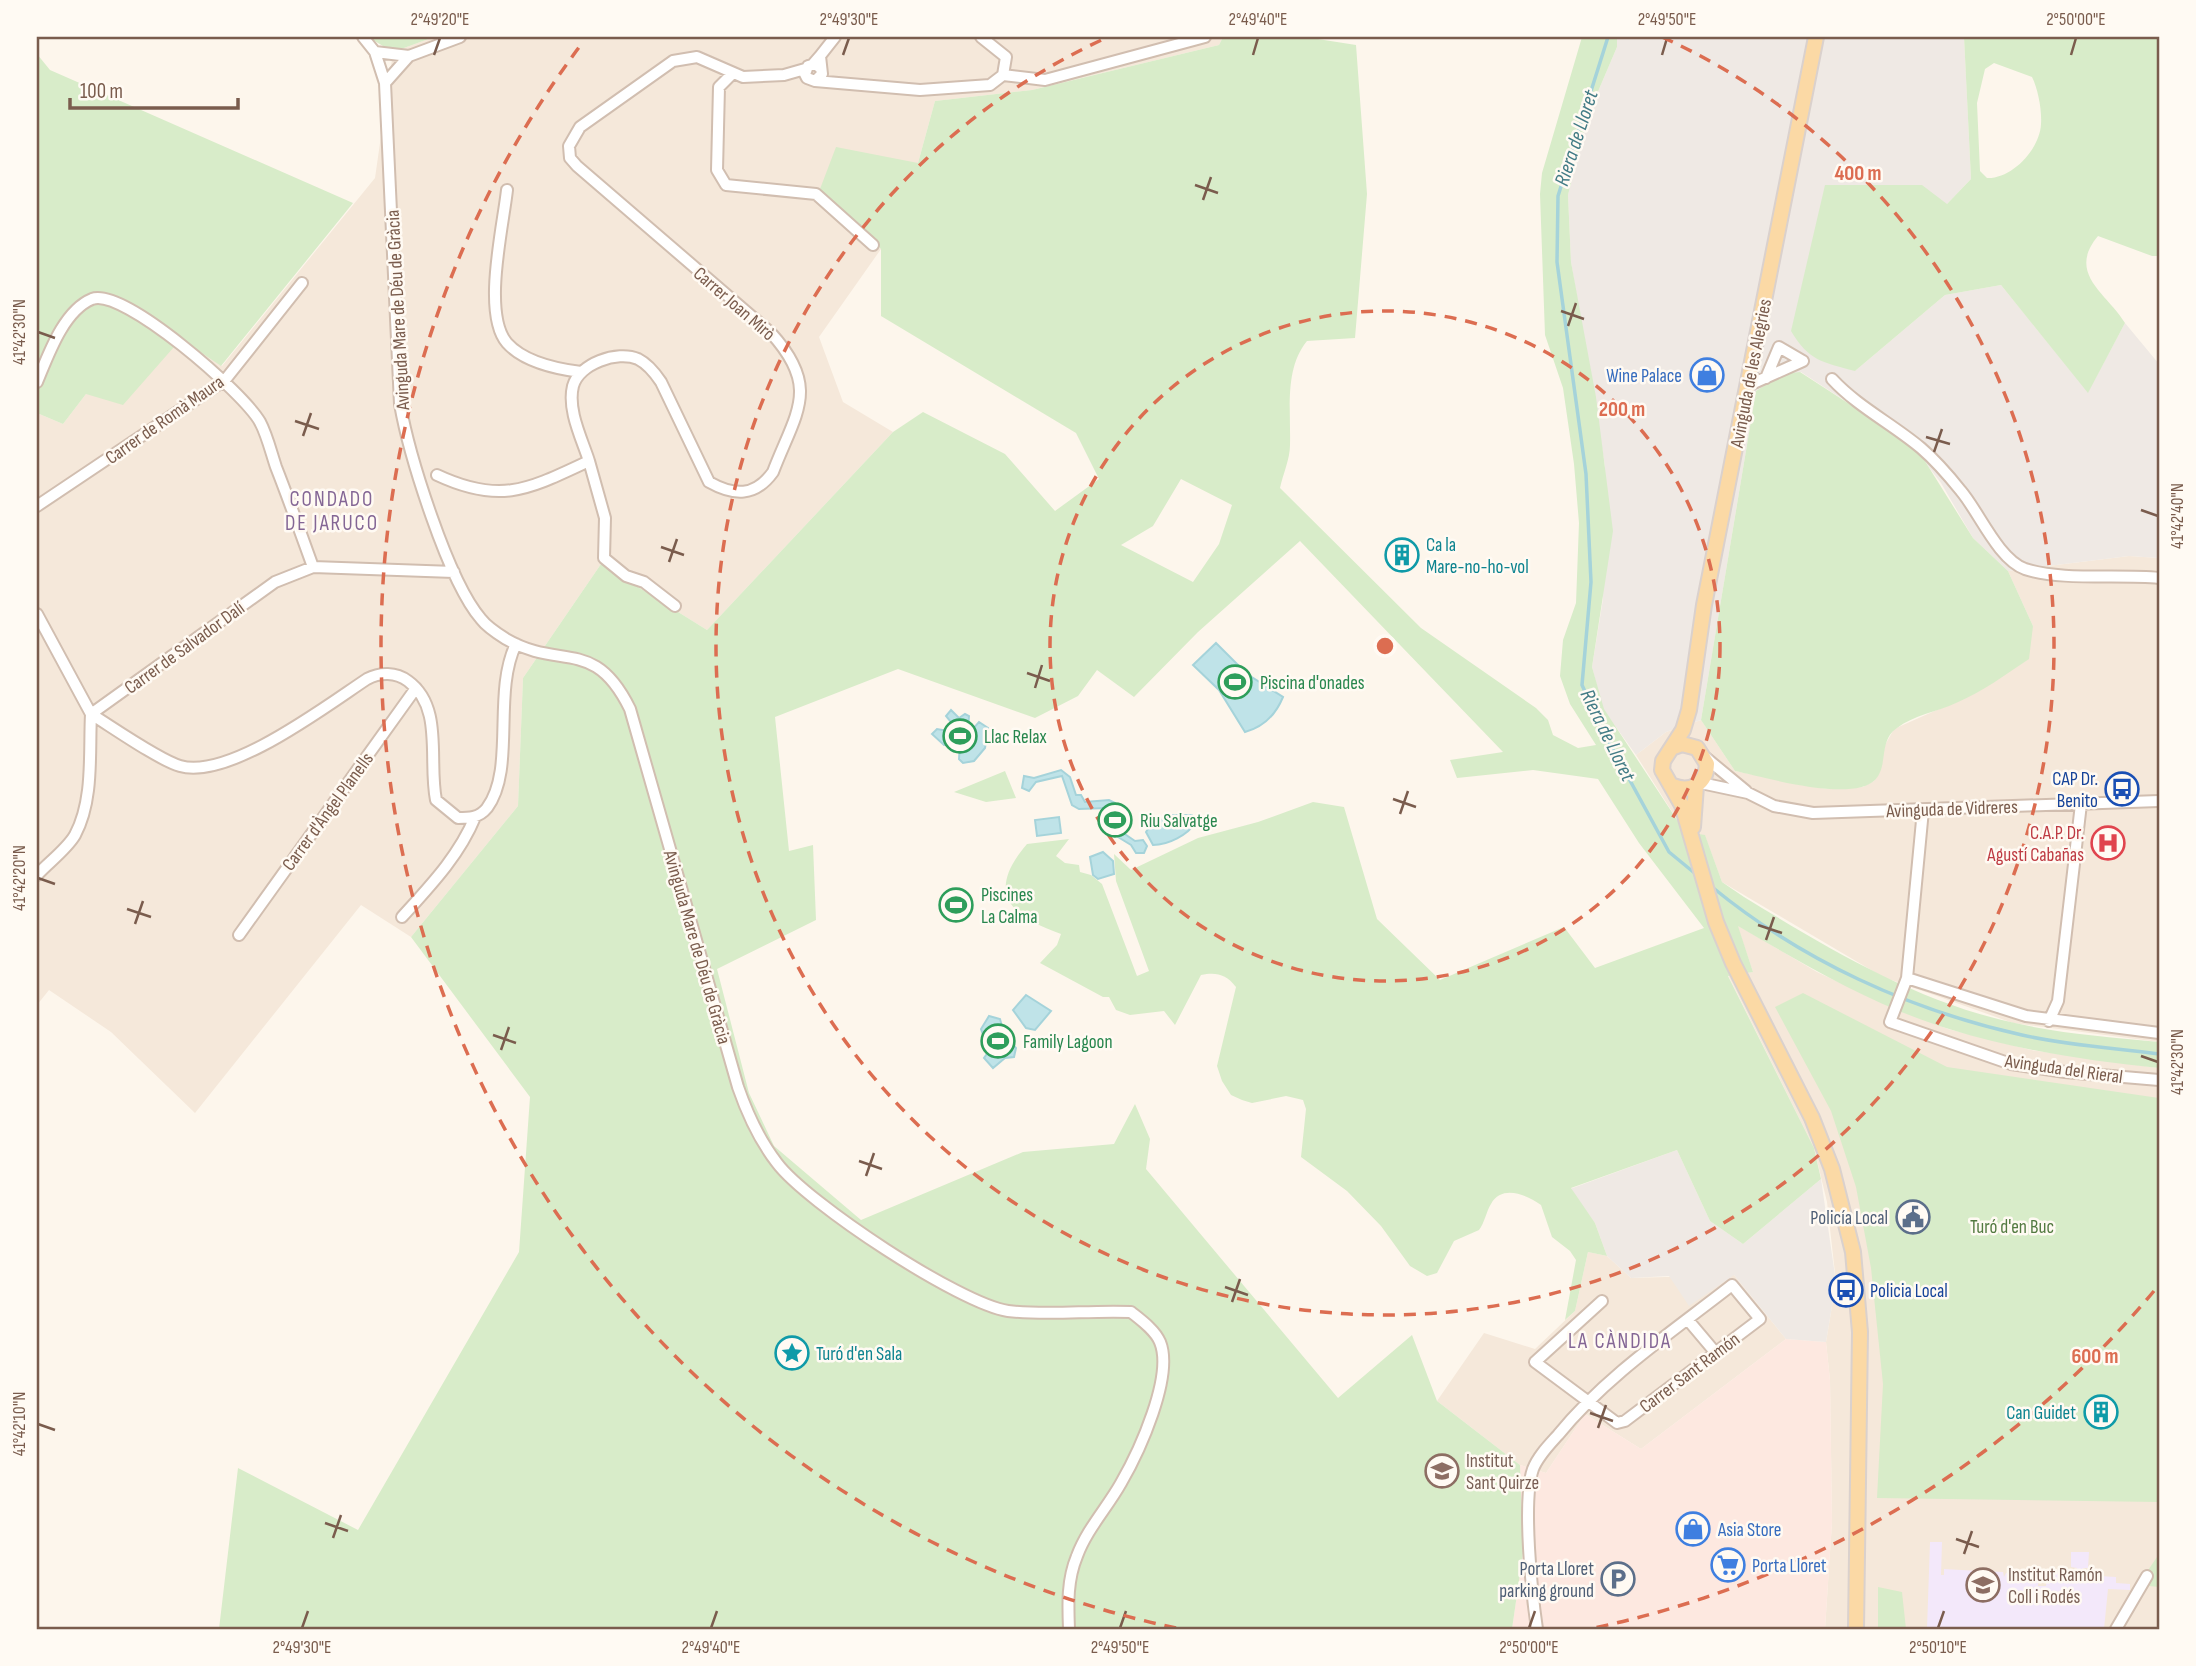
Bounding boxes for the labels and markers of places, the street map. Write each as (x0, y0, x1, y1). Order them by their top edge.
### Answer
shop icon: Wine Palace (1688, 356, 1726, 394)
place label: Wine Palace (1606, 365, 1682, 388)
place label: Ca la Mare-no-ho-vol (1426, 534, 1529, 579)
building icon: Ca la Mare-no-ho-vol (1383, 536, 1421, 574)
centre of rings (1373, 634, 1397, 658)
sports icon: Piscina d'onades (1216, 663, 1254, 701)
place label: Piscina d'onades (1260, 672, 1365, 695)
sports icon: Llac Relax (941, 717, 979, 755)
place label: Llac Relax (984, 726, 1047, 749)
place label: CAP Dr. Benito (2052, 768, 2098, 813)
bus stop icon: CAP Dr. Benito (2103, 770, 2141, 808)
sports icon: Riu Salvatge (1096, 801, 1134, 839)
place label: Riu Salvatge (1140, 810, 1218, 833)
place label: C.A.P. Dr. Agustí Cabañas (1986, 822, 2084, 867)
hospital icon: C.A.P. Dr. Agustí Cabañas (2089, 824, 2127, 862)
place label: Piscines La Calma (981, 884, 1038, 929)
sports icon: Piscines La Calma (937, 886, 975, 924)
sports icon: Family Lagoon (979, 1022, 1017, 1060)
place label: Family Lagoon (1023, 1031, 1113, 1054)
public building icon: Policía Local (1894, 1198, 1932, 1236)
place label: Policía Local (1810, 1207, 1888, 1230)
bus stop icon: Policia Local (1827, 1271, 1865, 1309)
place label: Policia Local (1870, 1280, 1948, 1303)
place icon: Turó d'en Sala (773, 1334, 811, 1372)
place label: Turó d'en Sala (816, 1343, 902, 1366)
building icon: Can Guidet (2082, 1393, 2120, 1431)
place label: Can Guidet (2006, 1402, 2076, 1425)
place label: Institut Sant Quirze (1466, 1450, 1539, 1495)
school or university icon: Institut Sant Quirze (1423, 1452, 1461, 1490)
shop icon: Asia Store (1674, 1510, 1712, 1548)
place label: Asia Store (1717, 1519, 1781, 1542)
supermarket icon: Porta Lloret (1709, 1546, 1747, 1584)
place label: Porta Lloret (1752, 1555, 1827, 1578)
place label: Porta Lloret parking ground (1499, 1558, 1594, 1603)
parking icon: Porta Lloret parking ground (1599, 1560, 1637, 1598)
place label: Institut Ramón Coll i Rodés (2008, 1564, 2103, 1609)
school or university icon: Institut Ramón Coll i Rodés (1964, 1566, 2002, 1604)

